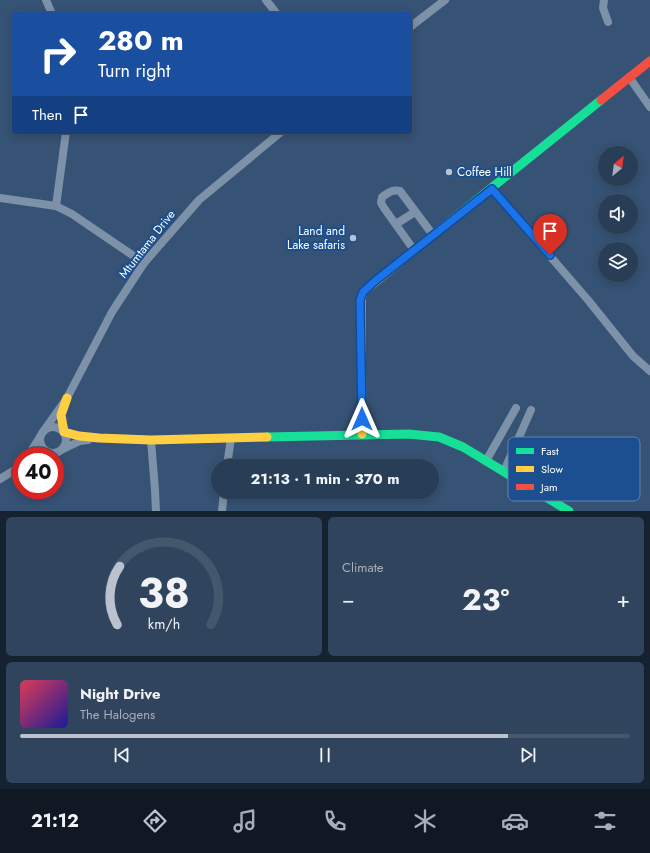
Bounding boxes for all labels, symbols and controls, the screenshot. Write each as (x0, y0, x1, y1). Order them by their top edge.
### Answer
text: 280 m (98, 20, 184, 61)
icon: right (32, 28, 84, 80)
text: Turn right (98, 58, 170, 84)
text: Then (32, 104, 62, 126)
icon: arrive (70, 104, 92, 126)
north arrow (598, 146, 638, 186)
map controls (598, 146, 638, 282)
place label: Coffee Hill (457, 163, 512, 181)
marker: Coffee Hill (444, 167, 454, 177)
button: sound (598, 194, 638, 234)
street label: Mtumtama Drive (115, 206, 179, 282)
pin (533, 214, 567, 255)
icon: arrive (539, 220, 561, 242)
place label: Land and Lake safaris (287, 222, 345, 254)
marker: Land and Lake safaris (348, 233, 358, 243)
button: layers (598, 242, 638, 282)
position arrow (341, 398, 383, 440)
legend (508, 437, 640, 501)
text: Fast (541, 443, 559, 459)
speed limit sign: 40 (12, 447, 64, 499)
text: Slow (541, 461, 563, 477)
text: 21:13 · 1 min · 370 m (251, 468, 399, 490)
text: Jam (539, 479, 558, 495)
text: Climate (342, 558, 383, 577)
text: 38 (138, 562, 190, 623)
text: 23° (462, 578, 509, 621)
text: − (342, 583, 355, 615)
text: + (616, 583, 630, 615)
text: km/h (148, 613, 180, 633)
text: Night Drive (80, 683, 161, 705)
text: The Halogens (80, 705, 155, 724)
icon: previous (111, 744, 133, 766)
icon: pause (314, 744, 336, 766)
icon: next (517, 744, 539, 766)
icon: directions (141, 807, 169, 835)
icon: music (231, 807, 259, 835)
icon: phone (321, 807, 349, 835)
icon: climate (411, 807, 439, 835)
icon: car (501, 807, 529, 835)
icon: filters (591, 807, 619, 835)
text: 21:12 (31, 808, 79, 834)

